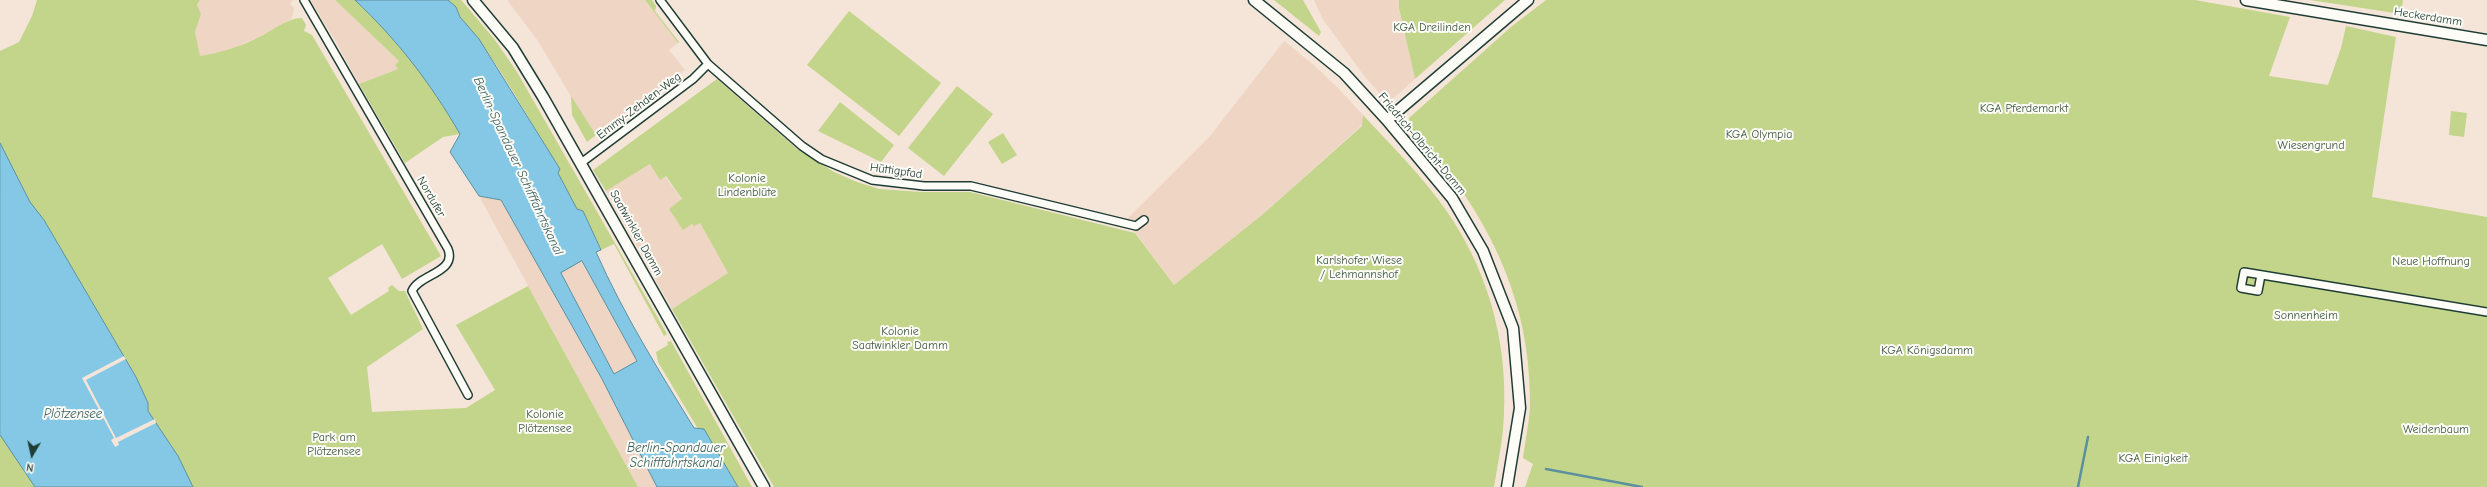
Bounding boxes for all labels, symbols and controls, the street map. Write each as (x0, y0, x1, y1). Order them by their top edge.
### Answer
street label: Heckerdamm (2393, 5, 2463, 29)
park label: KGA Dreilinden (1393, 21, 1471, 35)
street label: Emmy-Zehden-Weg (594, 70, 684, 142)
water label: Berlin-Spandauer Schifffahrtskanal (470, 74, 566, 258)
street label: Friedrich-Olbricht-Damm (1375, 90, 1469, 198)
park label: KGA Pferdemarkt (1980, 102, 2068, 116)
park label: KGA Olympia (1726, 128, 1792, 142)
park label: Wiesengrund (2278, 139, 2344, 153)
street label: Hüttigpfad (869, 160, 923, 182)
park label: Kolonie Lindenblüte (718, 172, 776, 200)
street label: Nordufer (414, 174, 448, 220)
street label: Saatwinkler Damm (606, 188, 666, 278)
park label: Karlshofer Wiese / Lehmannshof (1316, 254, 1402, 282)
park label: Neue Hoffnung (2392, 255, 2470, 269)
park label: Sonnenheim (2274, 309, 2338, 323)
park label: Kolonie Saatwinkler Damm (852, 325, 948, 353)
park label: KGA Königsdamm (1881, 344, 1973, 358)
water label: Plötzensee (44, 406, 102, 422)
park label: Kolonie Plötzensee (518, 408, 572, 436)
park label: Weidenbaum (2403, 423, 2469, 437)
park label: Park am Plötzensee (307, 431, 361, 459)
north arrow (12, 435, 52, 475)
water label: Berlin-Spandauer Schifffahrtskanal (627, 440, 725, 471)
park label: KGA Einigkeit (2118, 452, 2188, 466)
text: N (25, 460, 35, 474)

